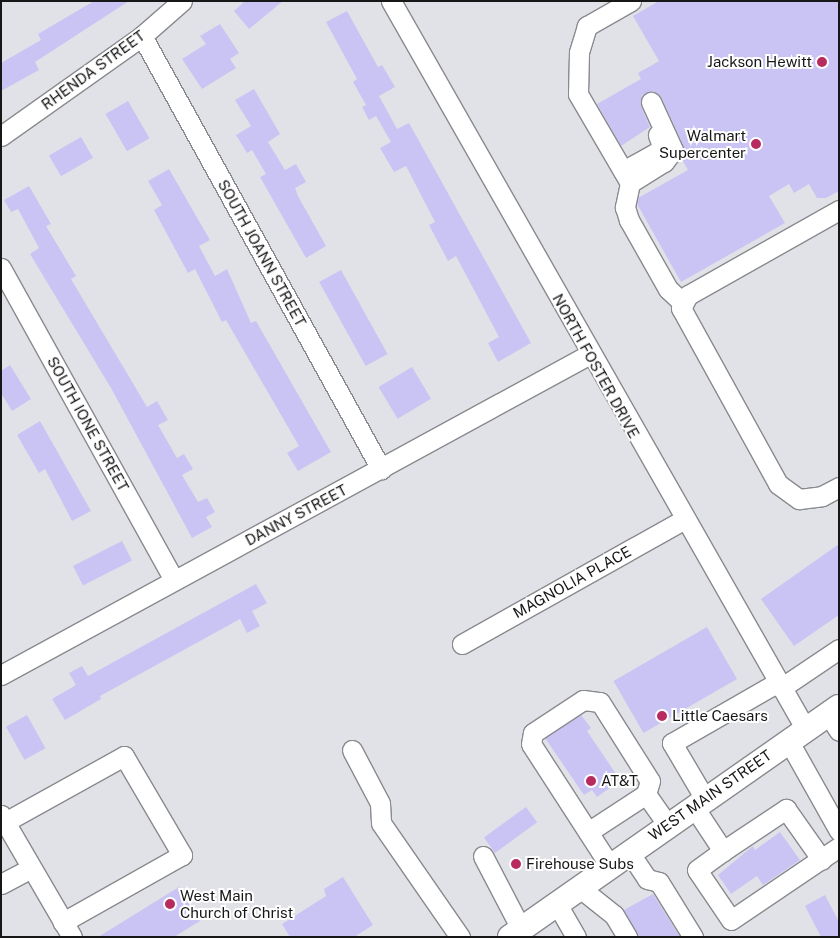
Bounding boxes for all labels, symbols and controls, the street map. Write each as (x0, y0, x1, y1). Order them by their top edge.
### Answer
street label: RHENDA STREET (38, 26, 148, 114)
place label: Jackson Hewitt (707, 53, 812, 71)
marker: Jackson Hewitt (816, 56, 828, 68)
place label: Walmart Supercenter (659, 126, 746, 161)
marker: Walmart Supercenter (750, 138, 762, 150)
street label: SOUTH JOANN STREET (214, 176, 310, 330)
street label: NORTH FOSTER DRIVE (549, 291, 643, 441)
street label: SOUTH IONE STREET (43, 353, 133, 495)
street label: DANNY STREET (242, 481, 350, 549)
street label: MAGNOLIA PLACE (510, 542, 634, 622)
place label: Little Caesars (672, 707, 768, 725)
marker: Little Caesars (656, 710, 668, 722)
street label: WEST MAIN STREET (645, 746, 775, 844)
place label: AT&T (601, 772, 638, 790)
marker: AT&T (585, 775, 597, 787)
place label: Firehouse Subs (526, 855, 634, 873)
marker: Firehouse Subs (510, 858, 522, 870)
place label: West Main Church of Christ (180, 886, 293, 921)
marker: West Main Church of Christ (164, 898, 176, 910)

